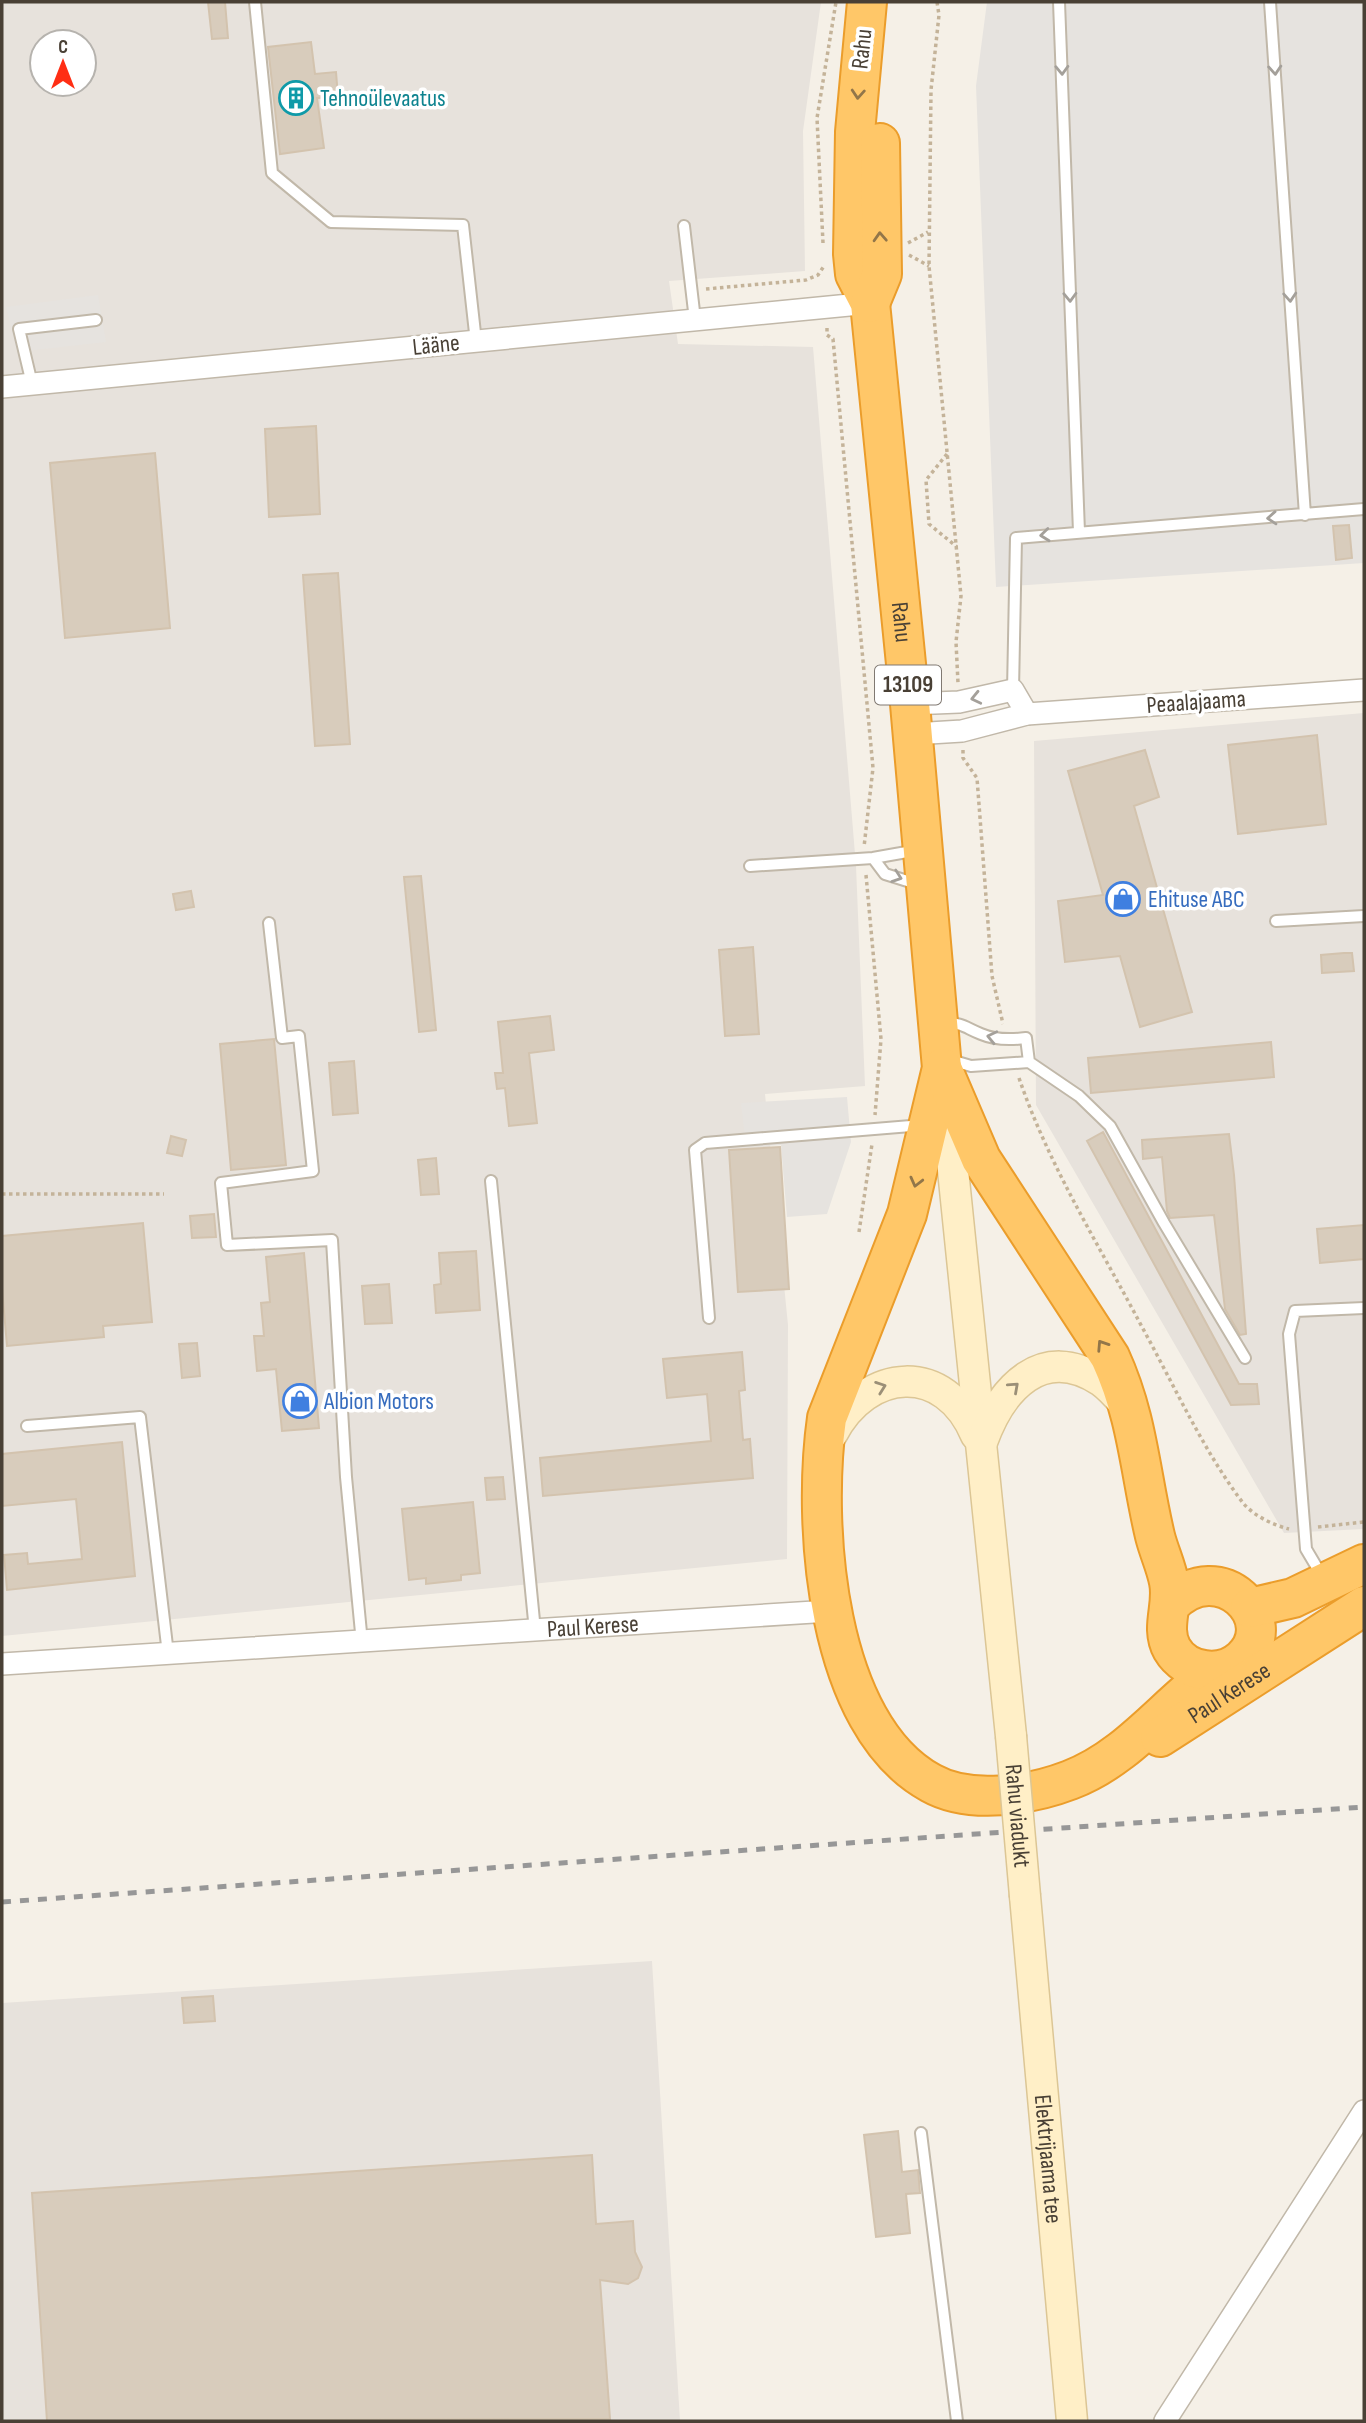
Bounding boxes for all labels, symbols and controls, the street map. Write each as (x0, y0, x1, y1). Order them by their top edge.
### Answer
street label: Rahu (845, 27, 879, 71)
north arrow (28, 28, 98, 98)
text: С (58, 36, 68, 59)
one-way arrow (1054, 65, 1069, 76)
one-way arrow (1267, 65, 1282, 76)
building icon: Tehnoülevaatus (277, 79, 315, 117)
place label: Tehnoülevaatus (320, 84, 446, 113)
one-way arrow (850, 89, 865, 100)
one-way arrow (872, 231, 887, 242)
one-way arrow (1063, 292, 1078, 303)
one-way arrow (1282, 292, 1297, 303)
street label: Lääne (411, 328, 461, 362)
one-way arrow (1266, 510, 1277, 525)
one-way arrow (1039, 528, 1051, 543)
street label: Rahu (885, 601, 918, 644)
road number: 13109 (875, 666, 941, 705)
street label: Peaalajaama (1145, 684, 1247, 720)
one-way arrow (970, 690, 982, 704)
one-way arrow (890, 869, 902, 883)
shop icon: Ehituse ABC (1104, 880, 1142, 918)
place label: Ehituse ABC (1148, 885, 1245, 914)
one-way arrow (986, 1030, 998, 1045)
one-way arrow (910, 1176, 924, 1188)
one-way arrow (1098, 1340, 1111, 1353)
one-way arrow (875, 1381, 887, 1395)
shop icon: Albion Motors (281, 1382, 319, 1420)
one-way arrow (1006, 1383, 1019, 1395)
place label: Albion Motors (323, 1387, 434, 1416)
street label: Paul Kerese (546, 1609, 640, 1644)
street label: Paul Kerese (1182, 1656, 1276, 1730)
street label: Rahu viadukt (999, 1763, 1037, 1869)
street label: Elektrijaama tee (1028, 2093, 1069, 2225)

